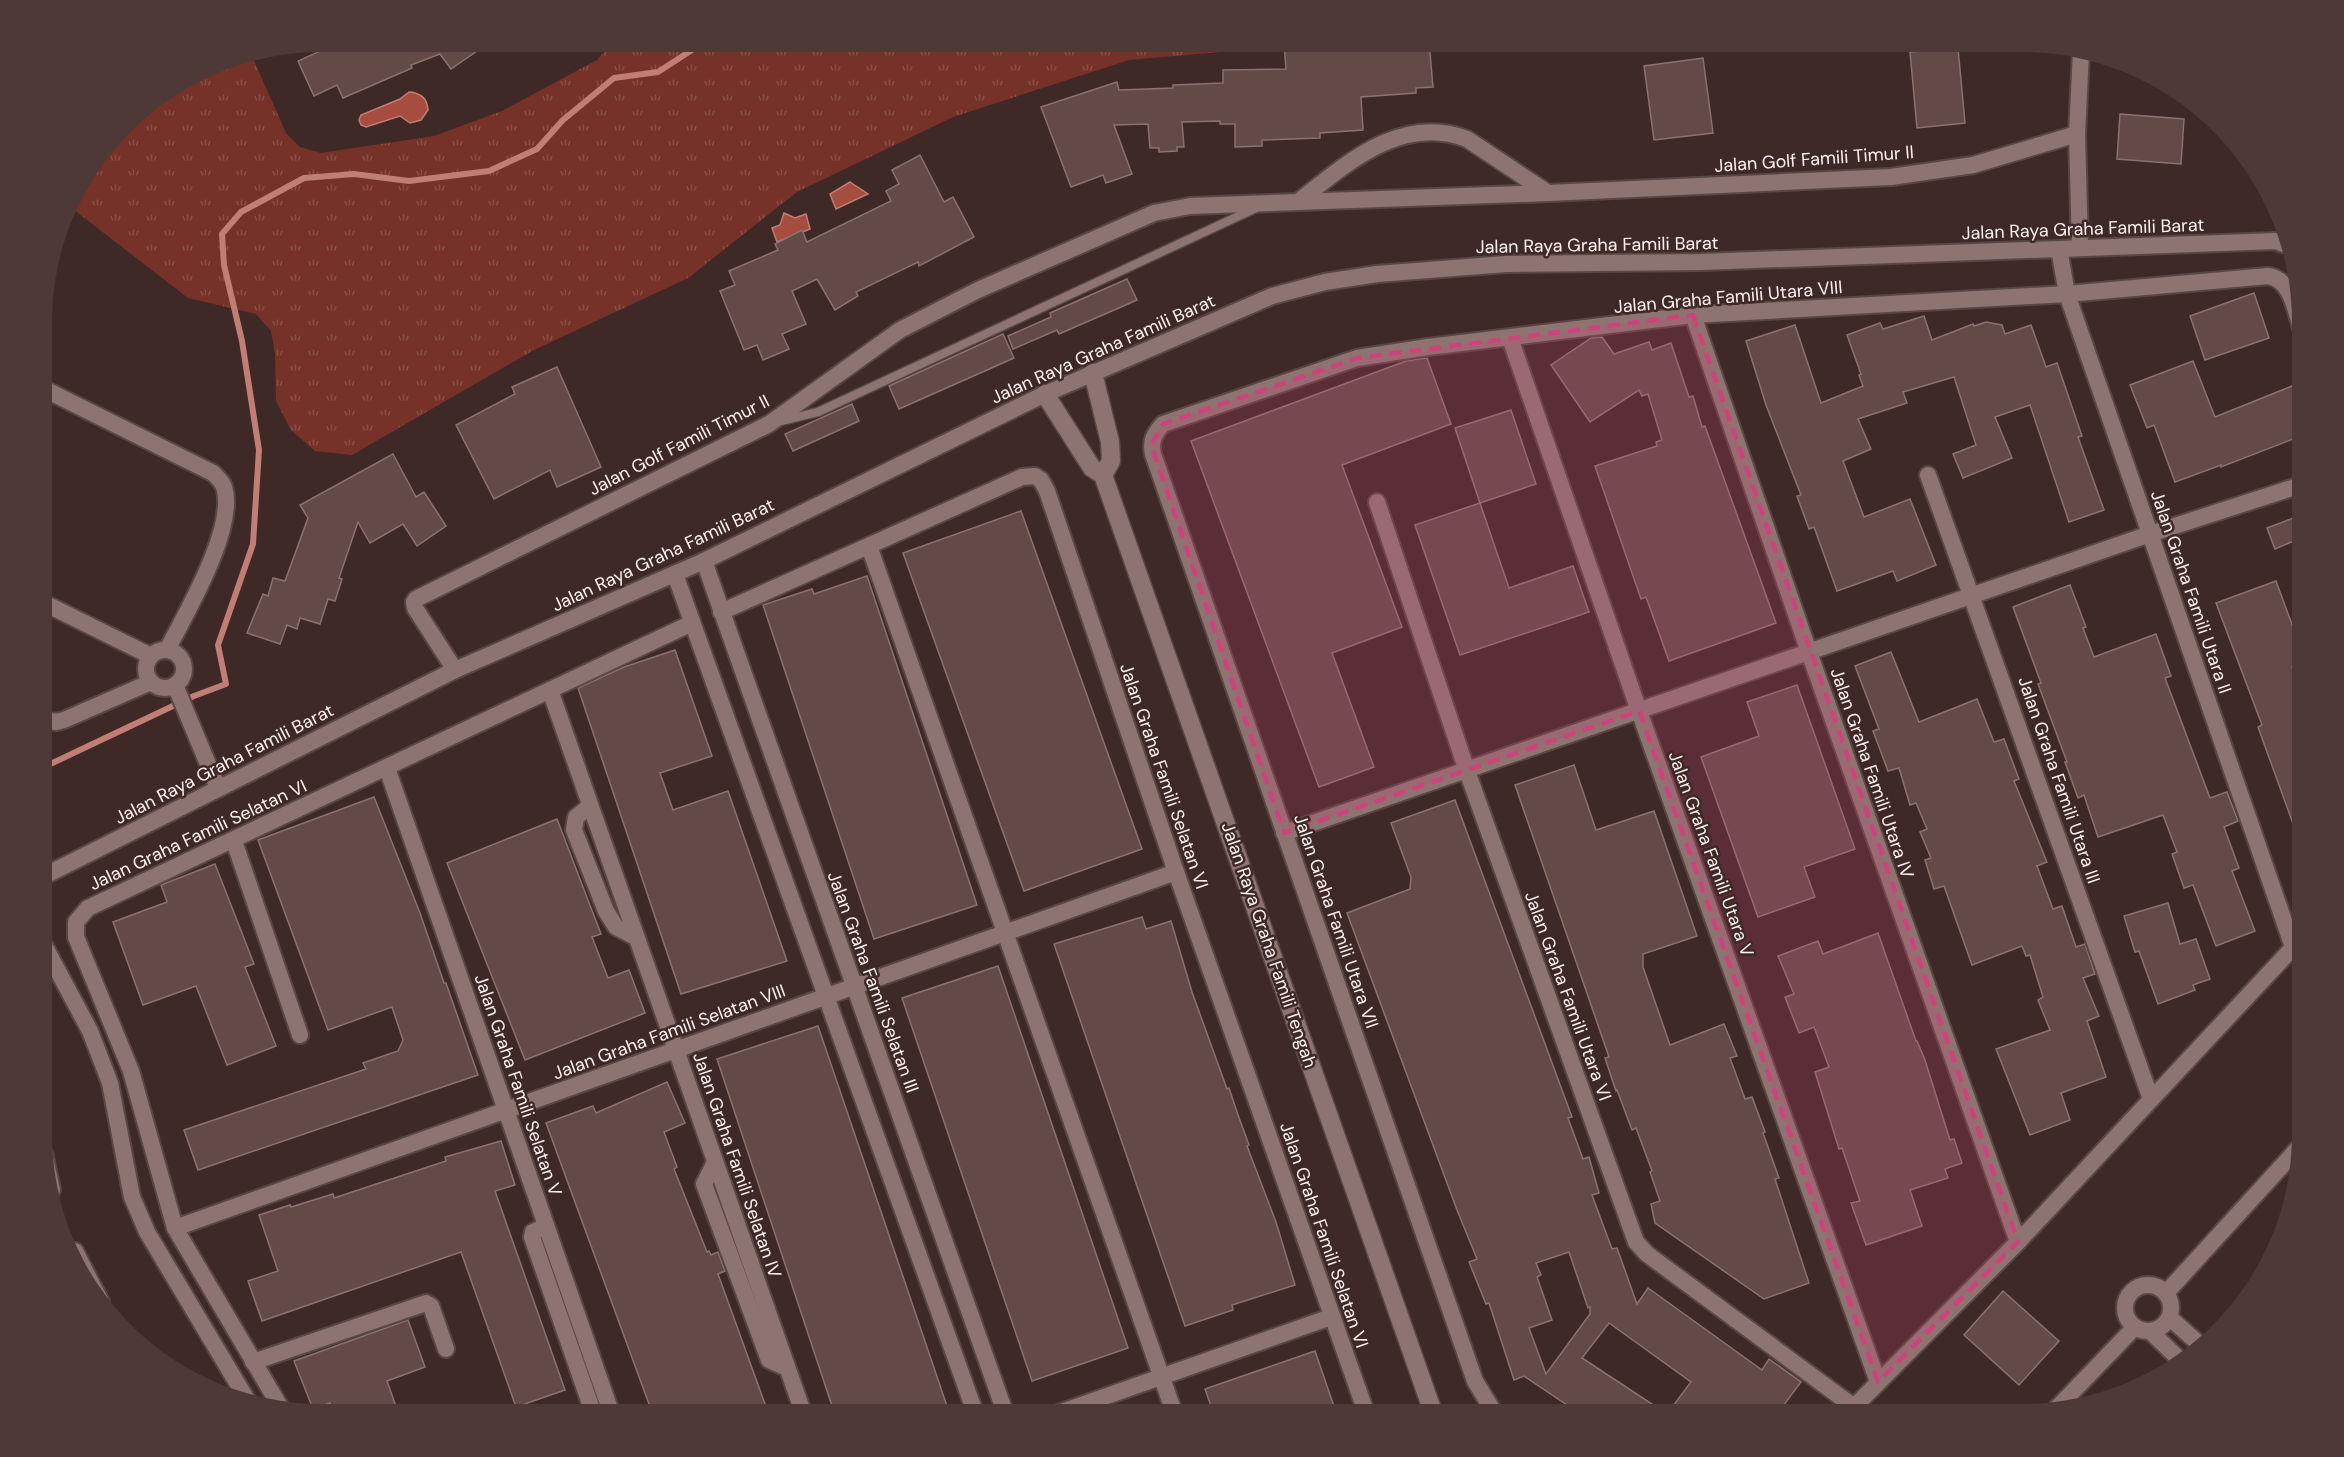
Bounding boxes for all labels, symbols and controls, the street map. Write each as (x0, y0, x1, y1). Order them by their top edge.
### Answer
street label: Jalan Golf Famili Timur II (1713, 140, 1915, 178)
street label: Jalan Raya Graha Famili Barat (1961, 213, 2205, 245)
street label: Jalan Raya Graha Famili Barat (1475, 231, 1719, 259)
street label: Jalan Graha Famili Utara VIII (1613, 275, 1843, 319)
street label: Jalan Raya Graha Famili Barat (987, 289, 1219, 409)
street label: Jalan Golf Famili Timur II (584, 389, 774, 501)
street label: Jalan Graha Famili Utara II (2145, 487, 2237, 697)
street label: Jalan Raya Graha Famili Barat (548, 493, 778, 617)
street label: Jalan Graha Famili Selatan VI (1114, 660, 1214, 892)
street label: Jalan Graha Famili Utara IV (1825, 665, 1919, 881)
street label: Jalan Graha Famili Utara III (2012, 673, 2106, 887)
street label: Jalan Raya Graha Famili Barat (110, 698, 338, 830)
street label: Jalan Graha Famili Utara V (1663, 748, 1759, 960)
street label: Jalan Graha Famili Selatan VI (85, 774, 311, 896)
street label: Jalan Graha Famili Utara VII (1288, 811, 1384, 1031)
street label: Jalan Raya Graha Famili Tengah (1216, 819, 1322, 1071)
street label: Jalan Graha Famili Selatan III (822, 868, 924, 1096)
street label: Jalan Graha Famili Utara VI (1519, 888, 1617, 1104)
street label: Jalan Graha Famili Selatan V (469, 971, 567, 1199)
street label: Jalan Graha Famili Selatan VIII (549, 979, 789, 1085)
street label: Jalan Graha Famili Selatan IV (687, 1049, 787, 1281)
street label: Jalan Graha Famili Selatan VI (1274, 1119, 1374, 1351)

